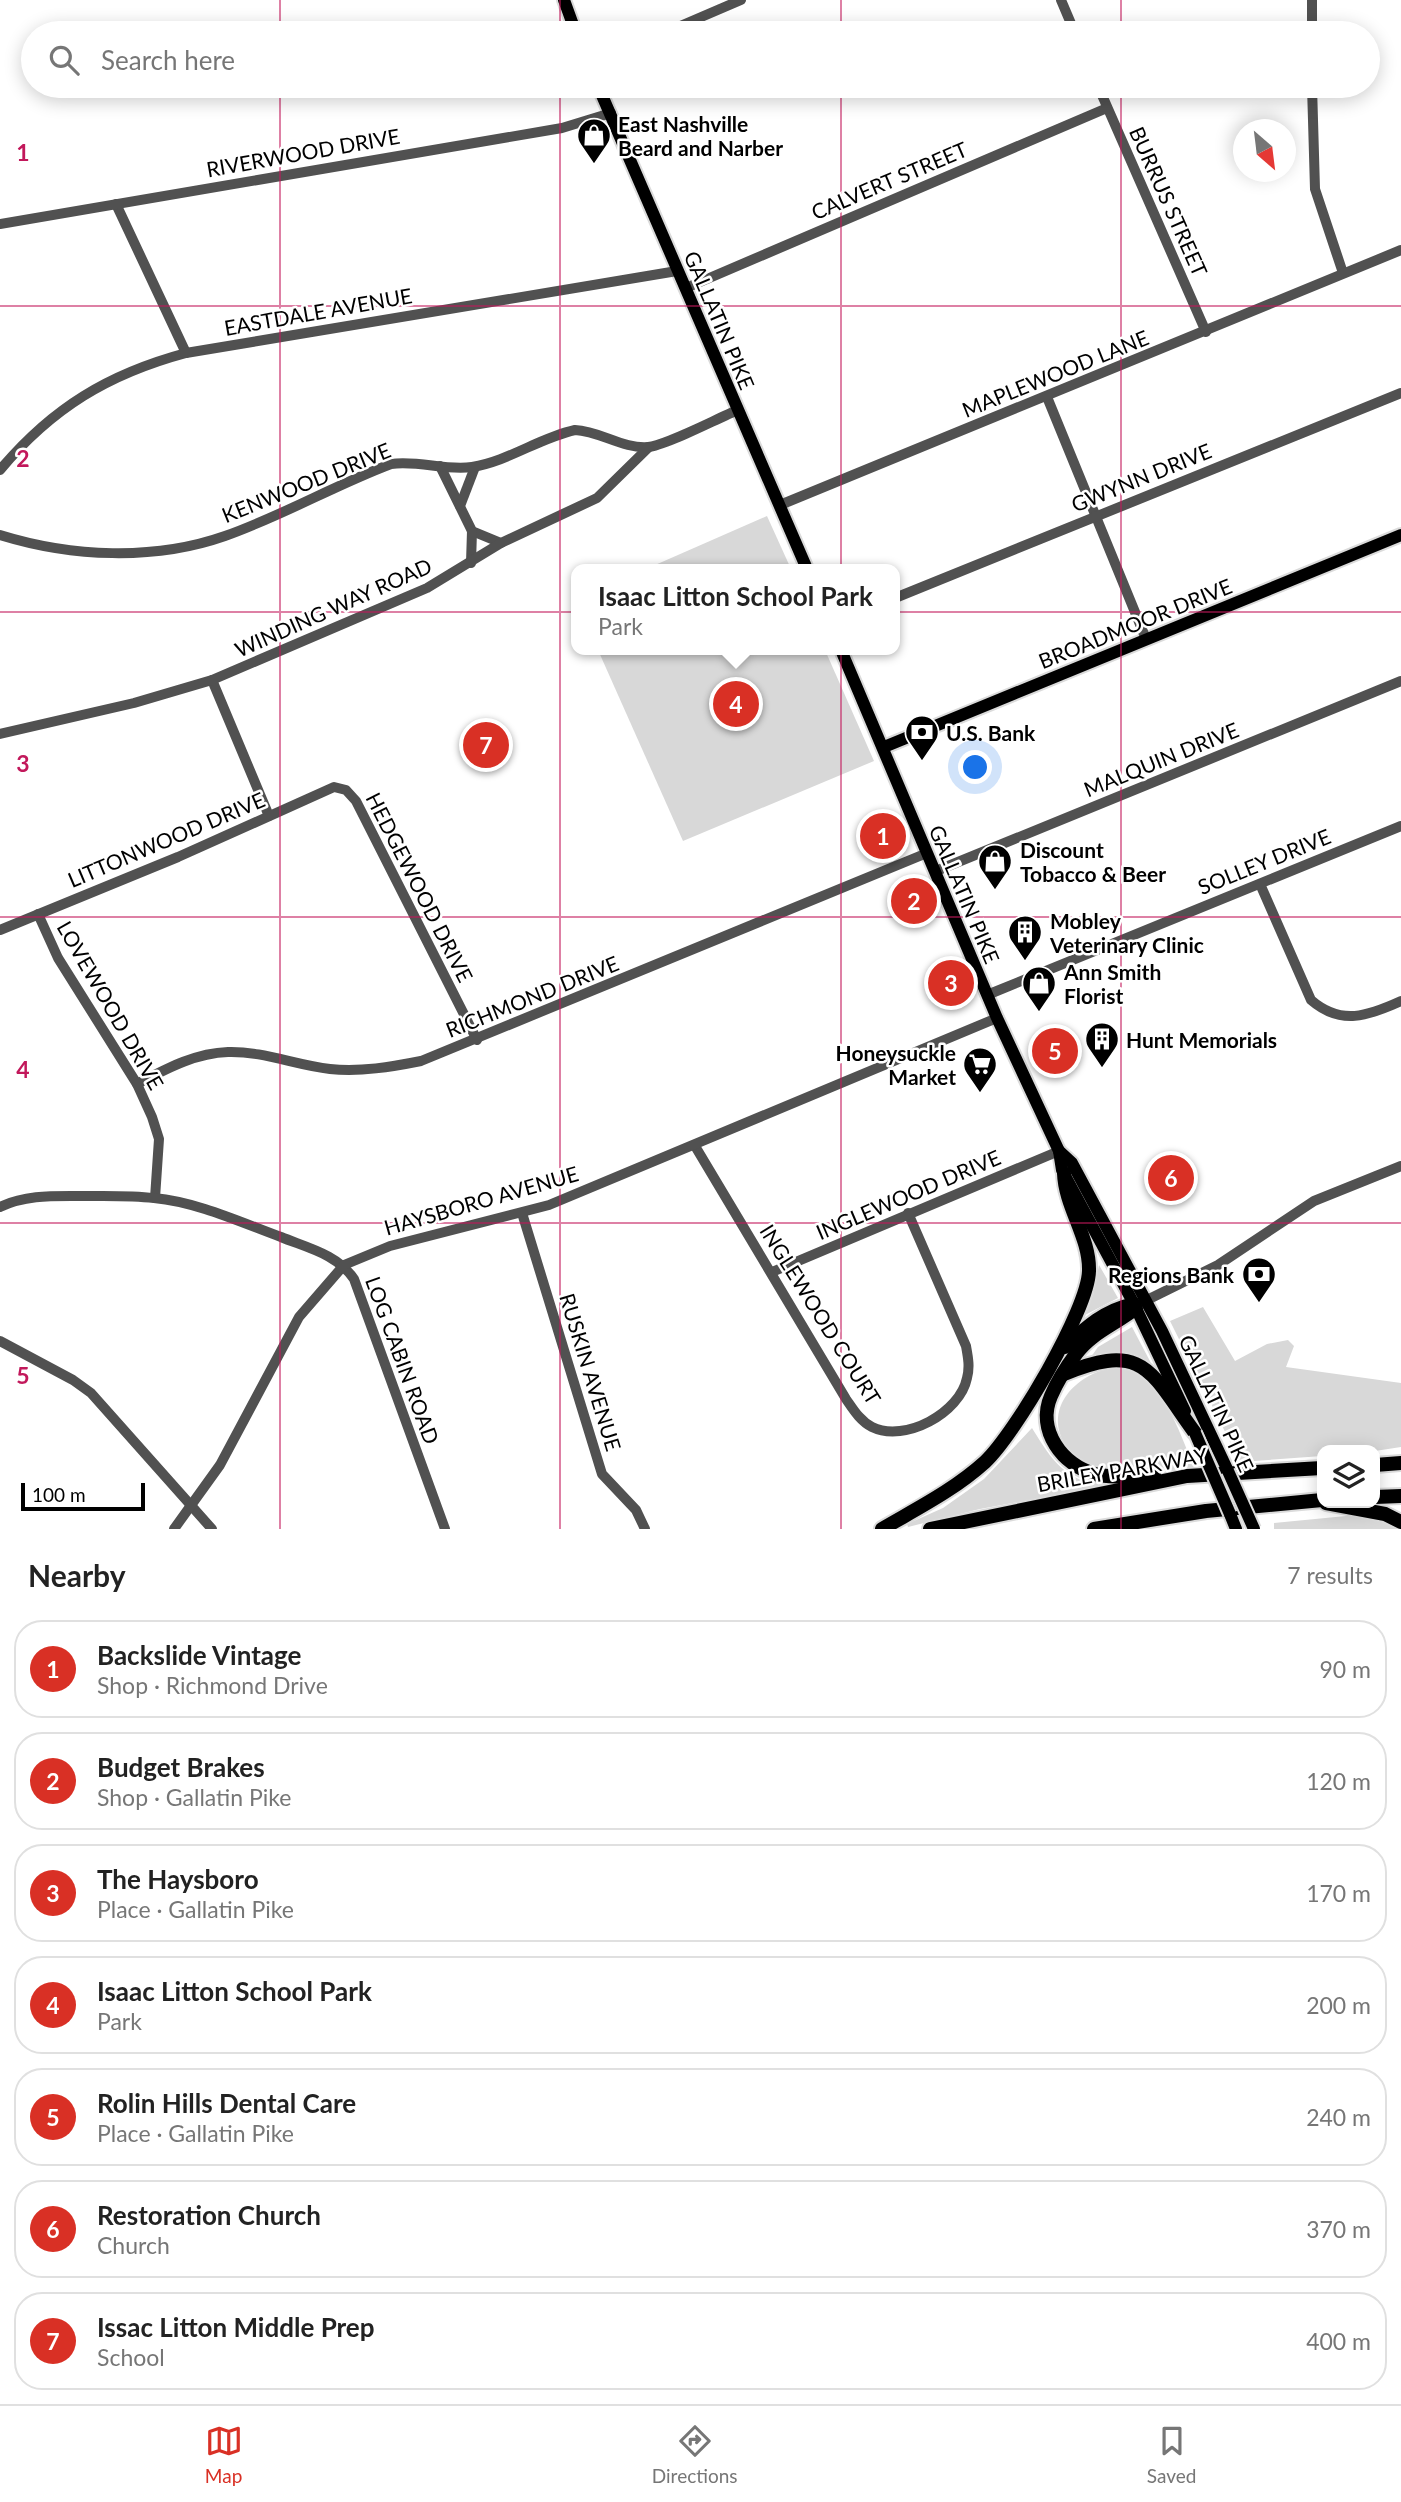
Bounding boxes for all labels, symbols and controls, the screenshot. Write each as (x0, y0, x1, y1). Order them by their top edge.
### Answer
search box (21, 21, 1380, 98)
icon: search (45, 41, 83, 79)
text: Search here (101, 44, 235, 76)
place label: East Nashville Beard and Narber (618, 111, 783, 160)
shop icon: East Nashville Beard and Narber (575, 116, 613, 165)
north arrow (1233, 119, 1296, 182)
street label: BURRUS STREET (1125, 122, 1213, 280)
street label: RIVERWOOD DRIVE (204, 123, 402, 181)
street label: CALVERT STREET (807, 136, 971, 224)
text: 1 (16, 138, 30, 166)
street label: GALLATIN PIKE (680, 247, 760, 393)
street label: EASTDALE AVENUE (222, 282, 414, 340)
street label: MAPLEWOOD LANE (958, 324, 1152, 422)
street label: KENWOOD DRIVE (218, 437, 394, 527)
street label: GWYNN DRIVE (1067, 438, 1215, 516)
text: 2 (16, 444, 30, 472)
street label: WINDING WAY ROAD (231, 552, 435, 662)
popup (571, 564, 900, 655)
street label: BROADMOOR DRIVE (1035, 573, 1235, 673)
text: Isaac Litton School Park (598, 580, 873, 612)
text: Park (598, 612, 643, 640)
pin: 4 (713, 678, 759, 730)
bank icon: U.S. Bank (903, 713, 941, 762)
street label: MALQUIN DRIVE (1080, 717, 1242, 801)
pin: 7 (463, 719, 509, 771)
place label: U.S. Bank (946, 720, 1036, 745)
text: 3 (16, 749, 30, 777)
your location (958, 750, 992, 784)
street label: LITTONWOOD DRIVE (64, 786, 268, 892)
street label: HEDGEWOOD DRIVE (361, 788, 479, 986)
pin: 1 (860, 810, 906, 862)
street label: GALLATIN PIKE (925, 821, 1005, 967)
street label: SOLLEY DRIVE (1194, 823, 1334, 899)
place label: Discount Tobacco & Beer (1020, 837, 1166, 886)
shop icon: Discount Tobacco & Beer (976, 842, 1014, 891)
pin: 2 (891, 875, 937, 927)
place label: Mobley Veterinary Clinic (1049, 908, 1204, 957)
building icon: Mobley Veterinary Clinic (1006, 913, 1044, 962)
street label: LOVEWOOD DRIVE (53, 916, 169, 1094)
street label: RICHMOND DRIVE (442, 950, 622, 1042)
pin: 3 (928, 957, 974, 1009)
place label: Ann Smith Florist (1063, 959, 1161, 1008)
shop icon: Ann Smith Florist (1020, 964, 1058, 1013)
building icon: Hunt Memorials (1083, 1020, 1121, 1069)
pin: 5 (1032, 1025, 1078, 1077)
place label: Hunt Memorials (1126, 1027, 1277, 1052)
place label: Honeysuckle Market (836, 1040, 956, 1089)
supermarket icon: Honeysuckle Market (961, 1045, 999, 1094)
text: 4 (16, 1055, 30, 1083)
street label: INGLEWOOD DRIVE (812, 1144, 1004, 1244)
pin: 6 (1148, 1152, 1194, 1204)
street label: HAYSBORO AVENUE (381, 1160, 581, 1240)
street label: INGLEWOOD COURT (755, 1219, 887, 1409)
bank icon: Regions Bank (1240, 1255, 1278, 1304)
place label: Regions Bank (1108, 1262, 1235, 1287)
street label: LOG CABIN ROAD (361, 1273, 445, 1447)
street label: RUSKIN AVENUE (555, 1290, 627, 1454)
street label: GALLATIN PIKE (1174, 1331, 1260, 1475)
text: 5 (16, 1361, 30, 1389)
street label: BRILEY PARKWAY (1035, 1442, 1210, 1496)
map controls (1317, 1445, 1380, 1508)
button: layers (1317, 1445, 1380, 1508)
scale bar (21, 1480, 145, 1512)
text: 100 m (32, 1483, 86, 1506)
text: Nearby (28, 1557, 126, 1593)
text: 7 results (1287, 1561, 1373, 1589)
text: Backslide Vintage (97, 1639, 301, 1671)
text: 1 (46, 1655, 60, 1683)
text: 90 m (1320, 1655, 1371, 1683)
text: Shop · Richmond Drive (97, 1671, 328, 1699)
text: Budget Brakes (97, 1751, 265, 1783)
text: 2 (46, 1767, 60, 1795)
text: 120 m (1306, 1767, 1371, 1795)
text: Shop · Gallatin Pike (97, 1783, 291, 1811)
text: The Haysboro (97, 1863, 259, 1895)
text: 3 (46, 1879, 60, 1907)
text: 170 m (1306, 1879, 1371, 1907)
text: Place · Gallatin Pike (97, 1895, 294, 1923)
text: Isaac Litton School Park (97, 1975, 372, 2007)
text: 4 (46, 1991, 60, 2019)
text: 200 m (1306, 1991, 1371, 2019)
text: Park (97, 2007, 142, 2035)
text: Rolin Hills Dental Care (97, 2087, 356, 2119)
text: 5 (46, 2103, 60, 2131)
text: 240 m (1306, 2103, 1371, 2131)
text: Place · Gallatin Pike (97, 2119, 294, 2147)
text: Restoration Church (97, 2199, 321, 2231)
text: 6 (46, 2215, 60, 2243)
text: 370 m (1306, 2215, 1371, 2243)
text: Church (97, 2231, 170, 2259)
text: Issac Litton Middle Prep (97, 2311, 375, 2343)
text: 7 (46, 2327, 60, 2355)
text: 400 m (1306, 2327, 1371, 2355)
text: School (97, 2343, 165, 2371)
tab: Map (205, 2422, 243, 2487)
tab: Directions (652, 2422, 738, 2487)
tab: Saved (1147, 2422, 1196, 2487)

